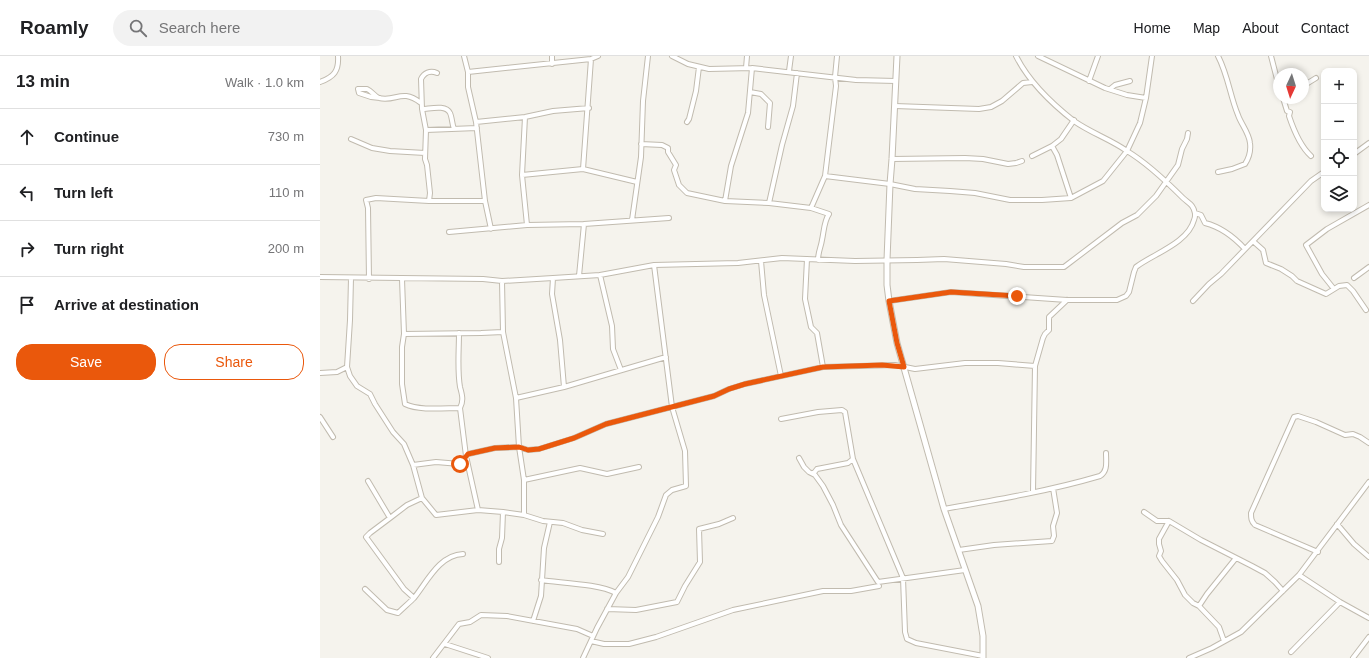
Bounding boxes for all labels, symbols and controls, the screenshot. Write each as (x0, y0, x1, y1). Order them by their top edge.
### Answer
search box (113, 10, 393, 46)
text: Roamly (20, 17, 89, 38)
icon: search (127, 17, 149, 39)
text: Search here (159, 19, 240, 36)
text: Home (1134, 20, 1171, 36)
text: Map (1193, 20, 1220, 36)
text: About (1242, 20, 1279, 36)
text: Contact (1301, 20, 1349, 36)
north arrow (1273, 68, 1309, 104)
map controls (1321, 68, 1357, 212)
button: + (1321, 68, 1357, 104)
text: 13 min (16, 72, 70, 91)
text: Walk · 1.0 km (225, 75, 304, 90)
button: − (1321, 104, 1357, 140)
icon: ahead (16, 126, 38, 148)
text: Continue (54, 128, 119, 145)
text: 730 m (268, 129, 304, 144)
button: locate (1321, 140, 1357, 176)
button: layers (1321, 176, 1357, 212)
icon: left (16, 182, 38, 204)
text: Turn left (54, 184, 113, 201)
text: 110 m (269, 185, 304, 200)
icon: right (16, 238, 38, 260)
text: Turn right (54, 240, 124, 257)
text: 200 m (268, 241, 304, 256)
route end (1008, 287, 1026, 305)
icon: arrive (16, 294, 38, 316)
text: Arrive at destination (54, 296, 199, 313)
button: Save (16, 344, 156, 380)
button: Share (164, 344, 304, 380)
route start (451, 455, 469, 473)

